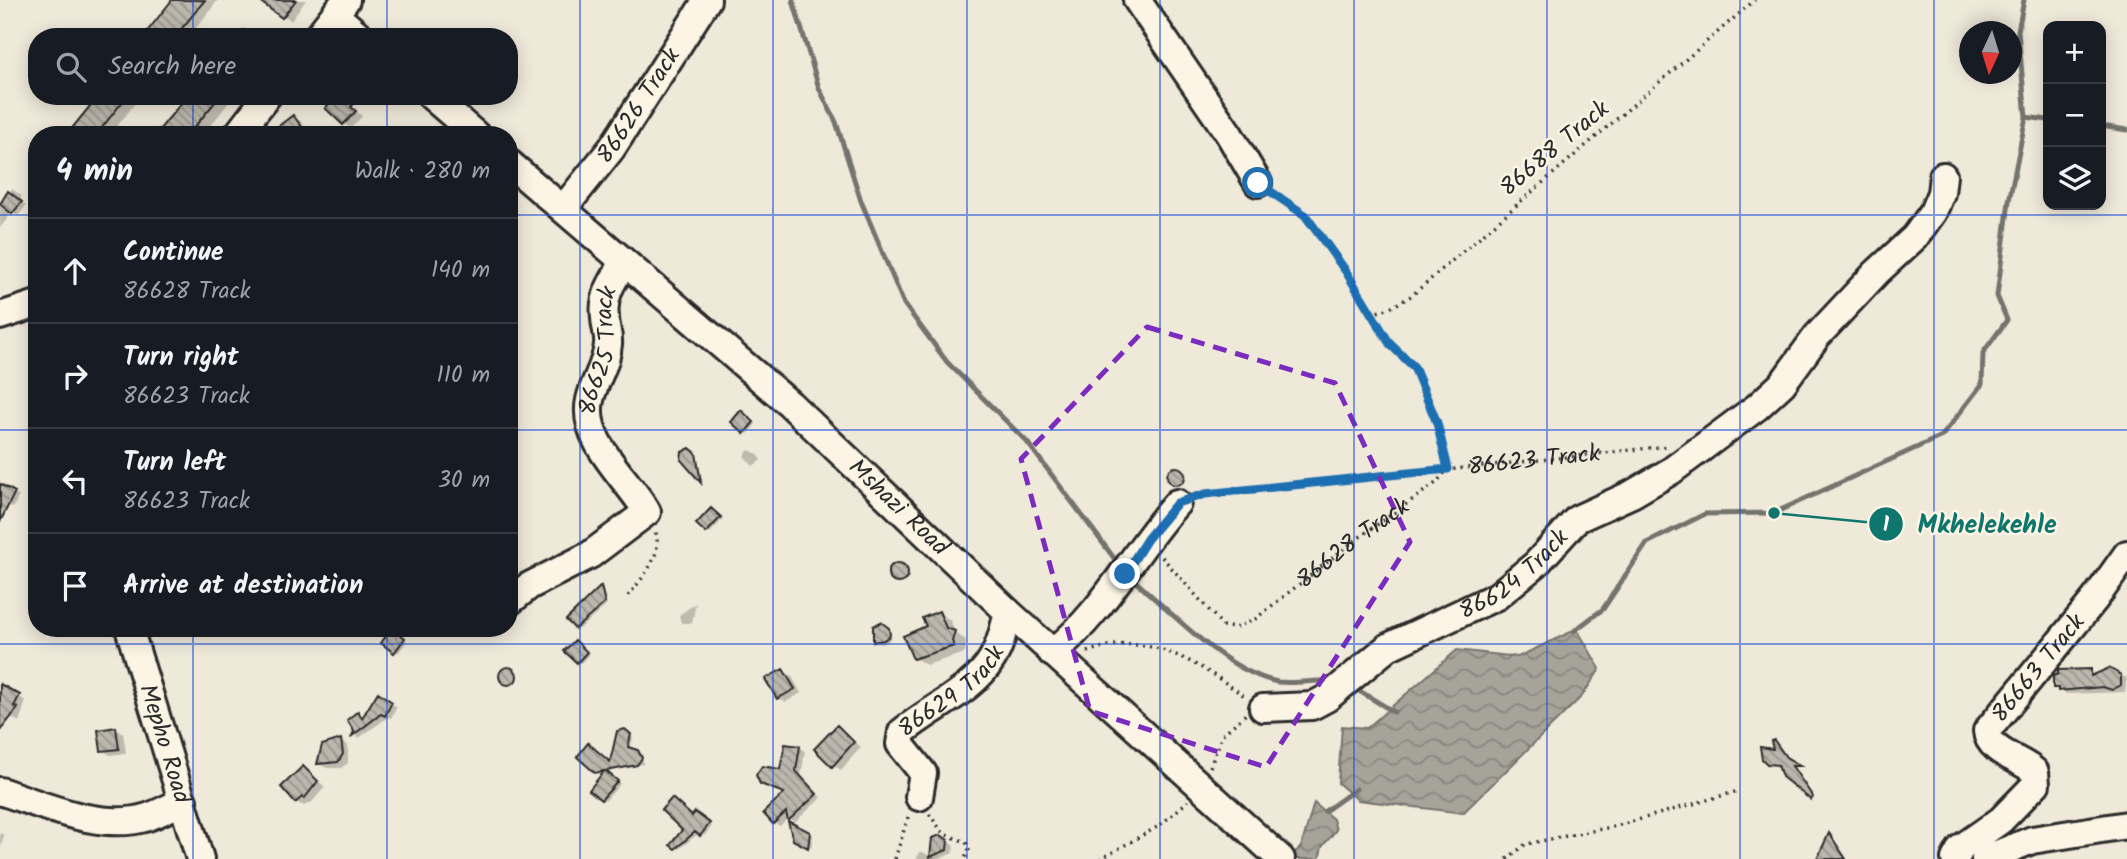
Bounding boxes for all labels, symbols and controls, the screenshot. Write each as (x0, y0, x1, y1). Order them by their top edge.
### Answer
north arrow (1959, 21, 2022, 84)
map controls (2043, 21, 2106, 210)
button: + (2043, 21, 2106, 84)
search box (28, 28, 518, 105)
street label: 86626 Track (587, 39, 691, 173)
text: Search here (108, 46, 236, 88)
icon: search (52, 48, 90, 86)
button: − (2043, 84, 2106, 147)
street label: 86688 Track (1491, 91, 1619, 207)
button: layers (2043, 147, 2106, 210)
text: 4 min (56, 148, 133, 196)
text: Walk · 280 m (355, 154, 490, 190)
route start (1242, 167, 1273, 198)
text: Continue (123, 232, 224, 274)
icon: ahead (56, 252, 94, 290)
text: 140 m (431, 253, 490, 289)
text: 86628 Track (123, 274, 251, 310)
street label: 86625 Track (569, 280, 628, 416)
text: Turn right (123, 337, 239, 379)
icon: right (56, 357, 94, 395)
text: 110 m (437, 358, 490, 394)
text: 86623 Track (123, 379, 250, 415)
street label: 86623 Track (1466, 434, 1603, 487)
text: Turn left (123, 442, 226, 484)
street label: Mshazi Road (839, 449, 959, 566)
icon: left (56, 462, 94, 500)
text: 30 m (438, 463, 490, 499)
text: 86623 Track (123, 484, 250, 520)
street label: 86628 Track (1288, 488, 1418, 599)
callout: Mkhelekehle (1869, 500, 2071, 547)
text: Mkhelekehle (1917, 505, 2057, 547)
text: 1 (1883, 509, 1890, 542)
street label: 86624 Track (1453, 520, 1579, 631)
route end (1109, 558, 1140, 589)
text: Arrive at destination (123, 565, 363, 607)
icon: arrive (56, 567, 94, 605)
street label: 86663 Track (1981, 604, 2096, 732)
street label: 86629 Track (889, 638, 1016, 748)
street label: Mepho Road (128, 679, 202, 809)

